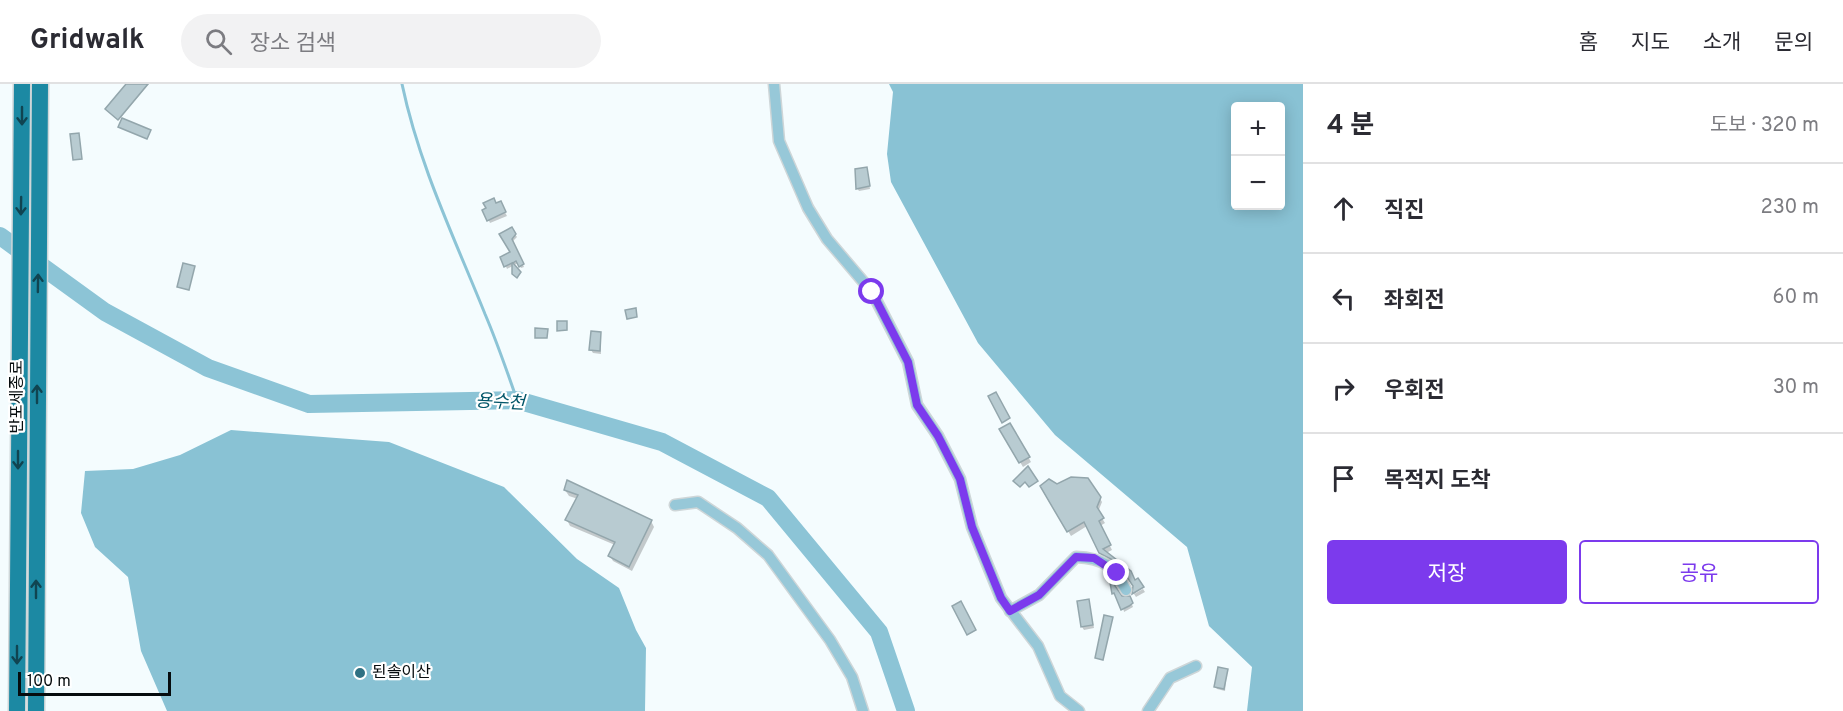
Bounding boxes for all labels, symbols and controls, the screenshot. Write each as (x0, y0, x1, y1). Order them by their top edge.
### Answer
search box (181, 14, 601, 68)
text: Gridwalk (30, 23, 145, 59)
icon: search (202, 25, 235, 58)
text: 홈 (1579, 30, 1598, 57)
text: 지도 (1631, 30, 1670, 57)
text: 소개 (1703, 30, 1741, 57)
text: 문의 (1774, 30, 1813, 57)
text: 장소 검색 (250, 31, 336, 58)
map controls (1231, 102, 1285, 210)
button: + (1231, 102, 1285, 156)
one-way arrow (16, 105, 28, 125)
text: 4 분 (1327, 110, 1374, 143)
text: 도보 · 320 m (1710, 113, 1819, 139)
button: − (1231, 156, 1285, 210)
icon: ahead (1327, 192, 1360, 225)
one-way arrow (15, 195, 27, 215)
text: 230 m (1760, 195, 1819, 221)
text: 직진 (1384, 198, 1424, 225)
one-way arrow (32, 273, 43, 293)
route start (858, 278, 884, 304)
icon: left (1327, 282, 1360, 315)
text: 60 m (1773, 285, 1819, 311)
text: 좌회전 (1384, 288, 1445, 315)
street label: 반포세종로 (8, 360, 28, 434)
icon: right (1327, 372, 1360, 405)
text: 30 m (1773, 375, 1819, 401)
text: 우회전 (1384, 378, 1445, 405)
one-way arrow (31, 384, 43, 404)
water label: 용수천 (475, 390, 528, 416)
one-way arrow (12, 450, 24, 470)
icon: arrive (1327, 462, 1360, 495)
text: 목적지 도착 (1384, 468, 1491, 495)
button: 저장 (1327, 540, 1567, 604)
button: 공유 (1579, 540, 1819, 604)
route end (1103, 559, 1129, 585)
one-way arrow (30, 579, 42, 599)
one-way arrow (11, 645, 23, 665)
place label: 된솔이산 (372, 663, 431, 683)
marker: 된솔이산 (353, 666, 367, 680)
scale bar (18, 669, 171, 696)
text: 100 m (27, 672, 71, 692)

